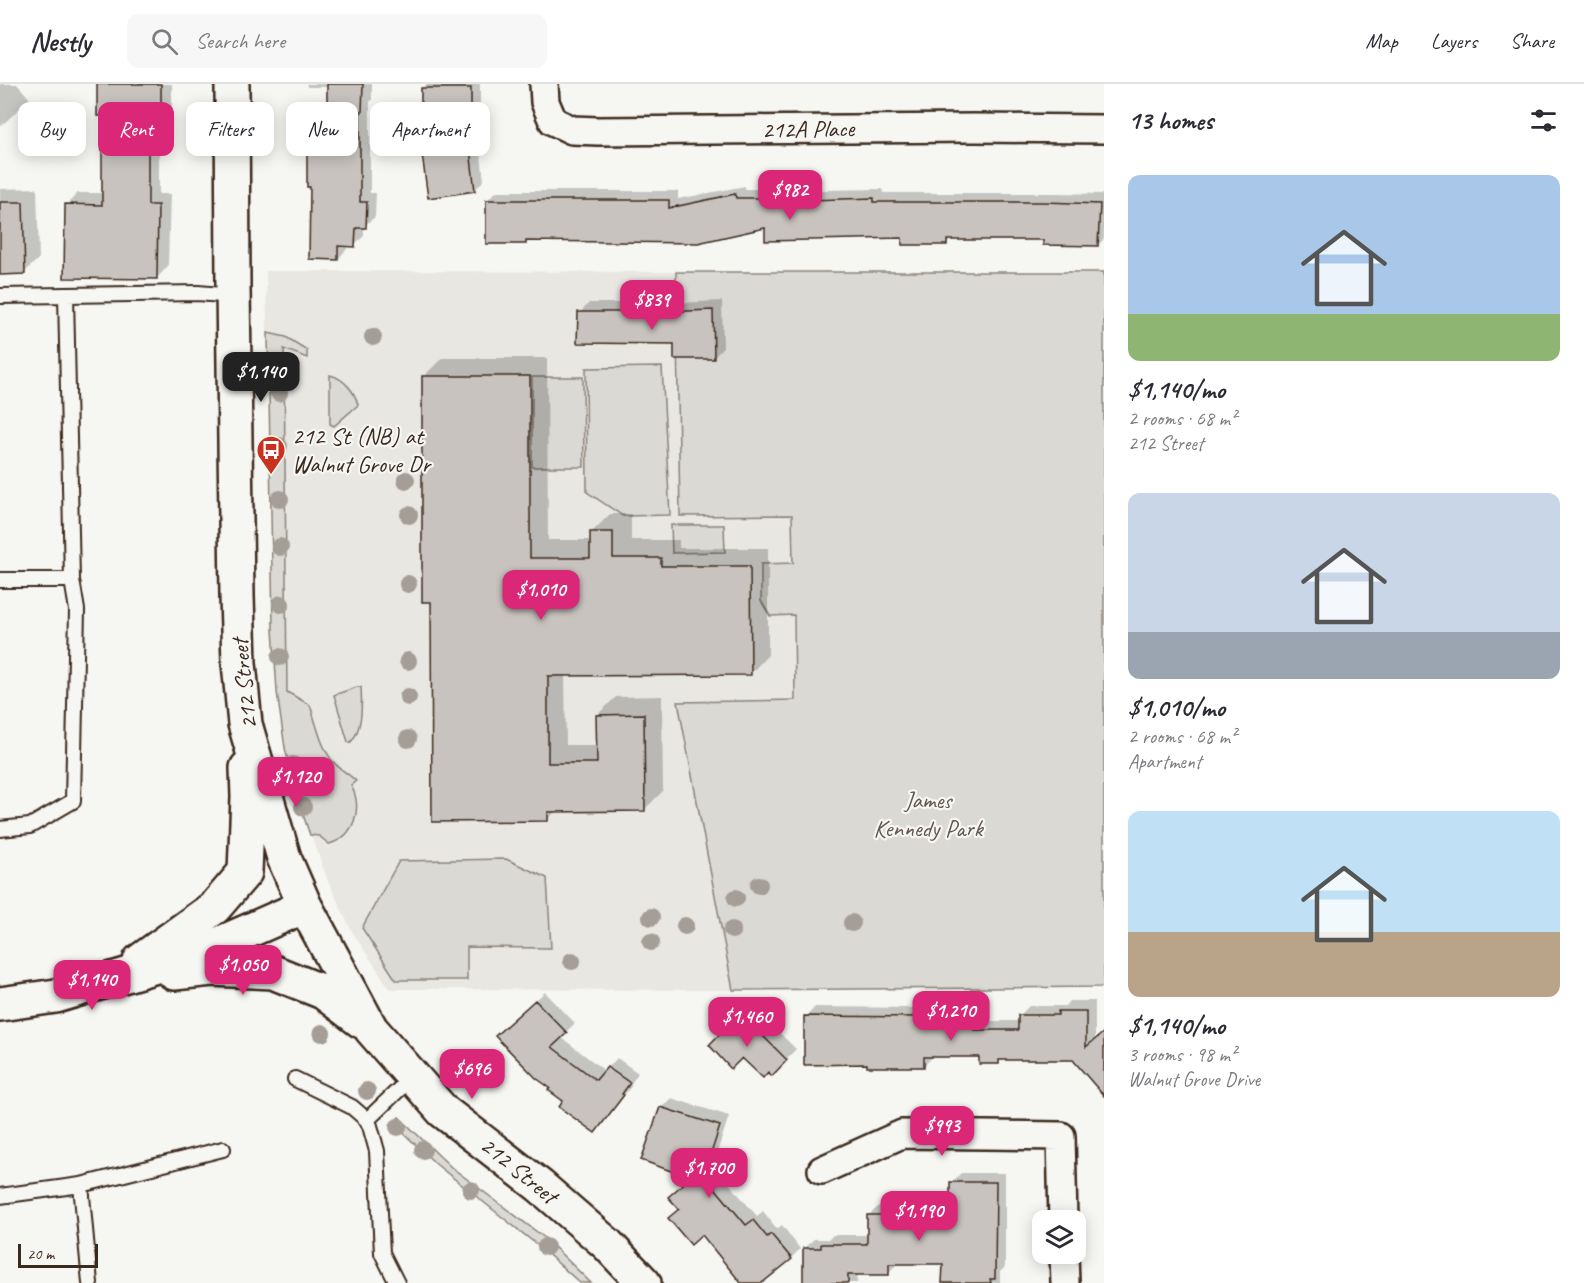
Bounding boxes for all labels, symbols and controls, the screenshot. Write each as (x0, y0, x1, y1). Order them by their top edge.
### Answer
search box (127, 14, 547, 68)
text: Nestly (30, 24, 91, 59)
icon: search (148, 25, 181, 58)
text: Search here (196, 27, 285, 55)
text: Map (1365, 28, 1398, 54)
text: Layers (1431, 28, 1477, 54)
text: Share (1510, 28, 1554, 54)
chip: Buy (18, 102, 86, 156)
chip: Rent (98, 102, 174, 156)
chip: Filters (186, 102, 274, 156)
chip: New (286, 102, 358, 156)
chip: Apartment (370, 102, 490, 156)
text: 13 homes (1128, 104, 1213, 137)
icon: filters (1527, 104, 1560, 137)
street label: 212A Place (762, 113, 857, 145)
pin: $982 (754, 170, 826, 221)
text: $982 (772, 177, 808, 202)
icon: home (1290, 214, 1398, 322)
pin: $839 (616, 280, 688, 331)
text: $839 (634, 287, 670, 312)
pin: $1,140 (212, 352, 310, 403)
text: $1,140 (237, 359, 285, 384)
text: $1,140/mo (1128, 373, 1225, 406)
text: 2 rooms · 68 m² (1128, 406, 1236, 431)
place label: 212 St (NB) at Walnut Grove Dr (292, 421, 432, 479)
text: 212 Street (1128, 431, 1203, 456)
bus stop icon: 212 St (NB) at Walnut Grove Dr (255, 434, 287, 476)
icon: home (1290, 532, 1398, 640)
pin: $1,010 (492, 570, 590, 621)
text: $1,010 (517, 577, 565, 602)
street label: 212 Street (224, 634, 264, 731)
text: $1,010/mo (1128, 691, 1225, 724)
text: 2 rooms · 68 m² (1128, 724, 1236, 749)
text: Apartment (1128, 749, 1201, 774)
pin: $1,120 (247, 757, 345, 808)
text: $1,120 (272, 764, 320, 789)
park label: James Kennedy Park (873, 785, 985, 843)
icon: home (1290, 850, 1398, 958)
pin: $1,050 (194, 945, 292, 996)
text: $1,050 (219, 952, 267, 977)
pin: $1,140 (43, 960, 141, 1011)
text: $1,140 (68, 967, 116, 992)
pin: $1,210 (902, 991, 1000, 1042)
pin: $1,460 (698, 997, 796, 1048)
text: $1,210 (927, 998, 975, 1023)
text: $1,460 (722, 1004, 772, 1029)
text: $1,140/mo (1128, 1009, 1225, 1042)
text: 3 rooms · 98 m² (1128, 1042, 1236, 1067)
pin: $696 (436, 1049, 508, 1100)
text: $696 (454, 1056, 490, 1081)
text: Walnut Grove Drive (1128, 1067, 1260, 1092)
pin: $993 (906, 1106, 978, 1157)
text: $993 (924, 1113, 960, 1138)
street label: 212 Street (474, 1130, 566, 1212)
pin: $1,700 (660, 1148, 758, 1199)
text: $1,700 (685, 1155, 733, 1180)
pin: $1,190 (870, 1191, 968, 1242)
text: $1,190 (895, 1198, 943, 1223)
map controls (1032, 1210, 1086, 1264)
button: layers (1032, 1210, 1086, 1264)
scale bar (18, 1241, 98, 1268)
text: 20 m (27, 1244, 54, 1264)

